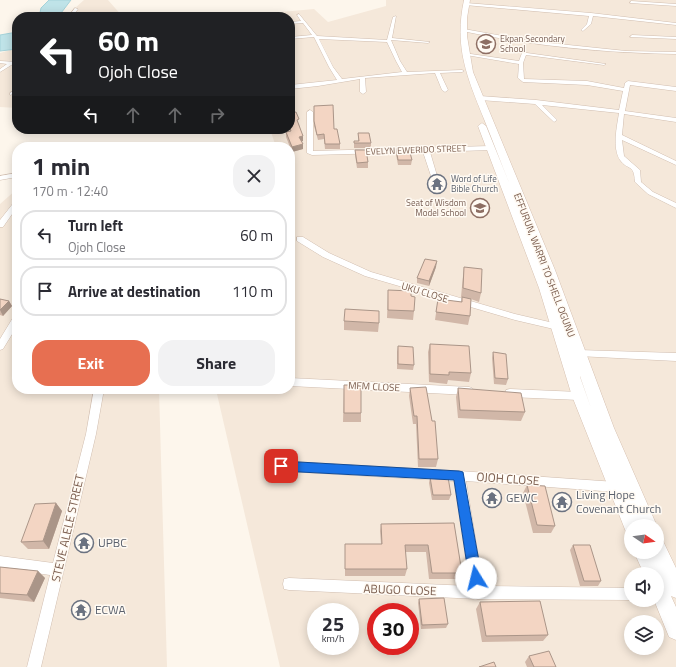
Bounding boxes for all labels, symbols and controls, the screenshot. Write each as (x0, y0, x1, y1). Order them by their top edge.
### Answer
text: 60 m (98, 19, 159, 62)
icon: left (32, 28, 84, 80)
place label: Ekpan Secondary School (500, 32, 566, 55)
school or university icon: Ekpan Secondary School (475, 33, 497, 55)
text: Ojoh Close (98, 58, 178, 85)
icon: left (80, 104, 102, 126)
icon: ahead (122, 104, 144, 126)
icon: ahead (164, 104, 186, 126)
icon: right (206, 104, 228, 126)
street label: EVELYN EWERIDO STREET (365, 141, 467, 158)
text: 1 min (32, 148, 90, 184)
button: close (233, 155, 275, 197)
place label: Word of Life Bible Church (451, 172, 498, 195)
temple icon: Word of Life Bible Church (426, 173, 448, 195)
text: 170 m · 12:40 (32, 181, 108, 201)
street label: EFFURUN, WARRI TO SHELL OGUNU (510, 191, 579, 340)
place label: Seat of Wisdom Model School (406, 196, 466, 219)
school or university icon: Seat of Wisdom Model School (469, 197, 491, 219)
text: Turn left (68, 214, 123, 237)
icon: left (34, 224, 56, 246)
text: 60 m (240, 224, 273, 247)
text: Ojoh Close (68, 237, 126, 257)
street label: UKU CLOSE (400, 278, 451, 307)
icon: arrive (34, 280, 56, 302)
text: Arrive at destination (68, 280, 201, 303)
text: 110 m (232, 280, 273, 303)
button: Exit (32, 340, 150, 386)
button: Share (158, 340, 275, 386)
street label: MFM CLOSE (348, 378, 401, 395)
pin (264, 449, 298, 483)
icon: arrive (270, 455, 292, 477)
street label: OJOH CLOSE (476, 467, 540, 490)
street label: STEVE ALELE STREET (46, 471, 89, 584)
place label: Living Hope Covenant Church (576, 485, 661, 518)
temple icon: GEWC (481, 487, 503, 509)
place label: GEWC (506, 488, 538, 507)
temple icon: Living Hope Covenant Church (551, 491, 573, 513)
north arrow (624, 519, 664, 559)
map controls (624, 519, 664, 655)
temple icon: UPBC (73, 532, 95, 554)
place label: UPBC (98, 533, 127, 552)
position arrow (455, 557, 497, 599)
button: sound (624, 567, 664, 607)
street label: ABUGO CLOSE (363, 579, 437, 600)
temple icon: ECWA (70, 599, 92, 621)
place label: ECWA (95, 600, 126, 619)
speed limit sign: 30 (367, 603, 419, 655)
text: 25 (322, 608, 344, 639)
button: layers (624, 615, 664, 655)
text: km/h (322, 631, 344, 646)

